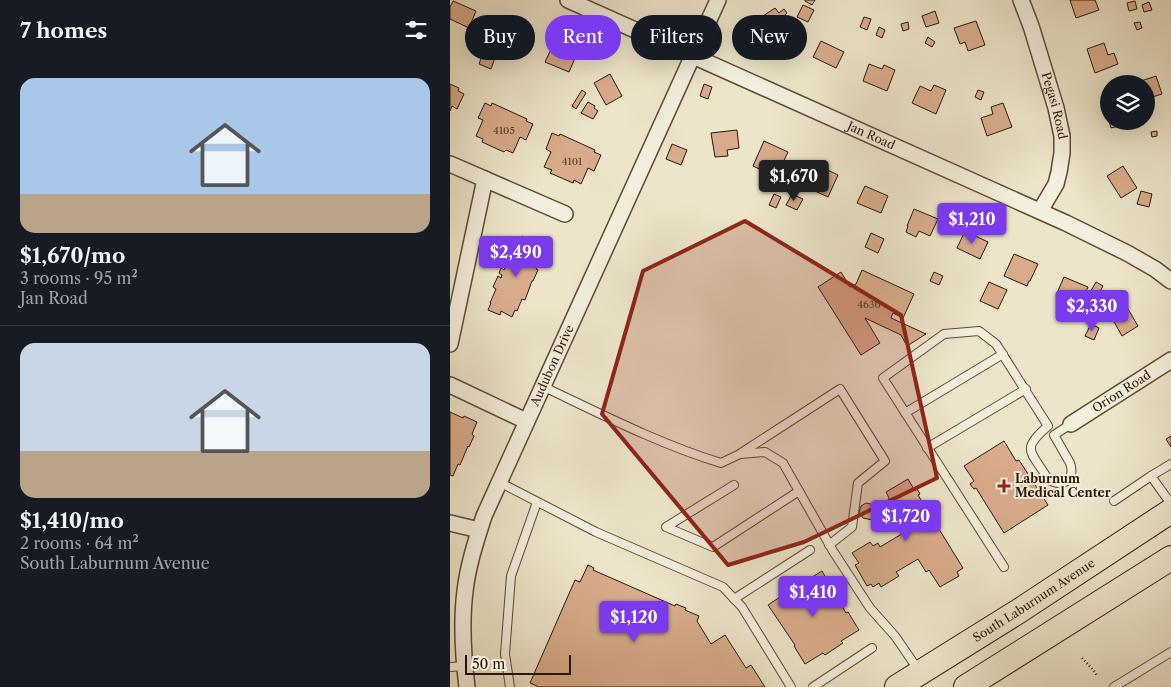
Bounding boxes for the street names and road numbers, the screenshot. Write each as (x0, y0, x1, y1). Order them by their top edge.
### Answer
street label: Pegasi Road (1039, 70, 1071, 141)
street label: Jan Road (843, 117, 898, 153)
street label: Audubon Drive (527, 322, 577, 409)
street label: Orion Road (1089, 367, 1154, 415)
street label: South Laburnum Avenue (970, 555, 1098, 645)

